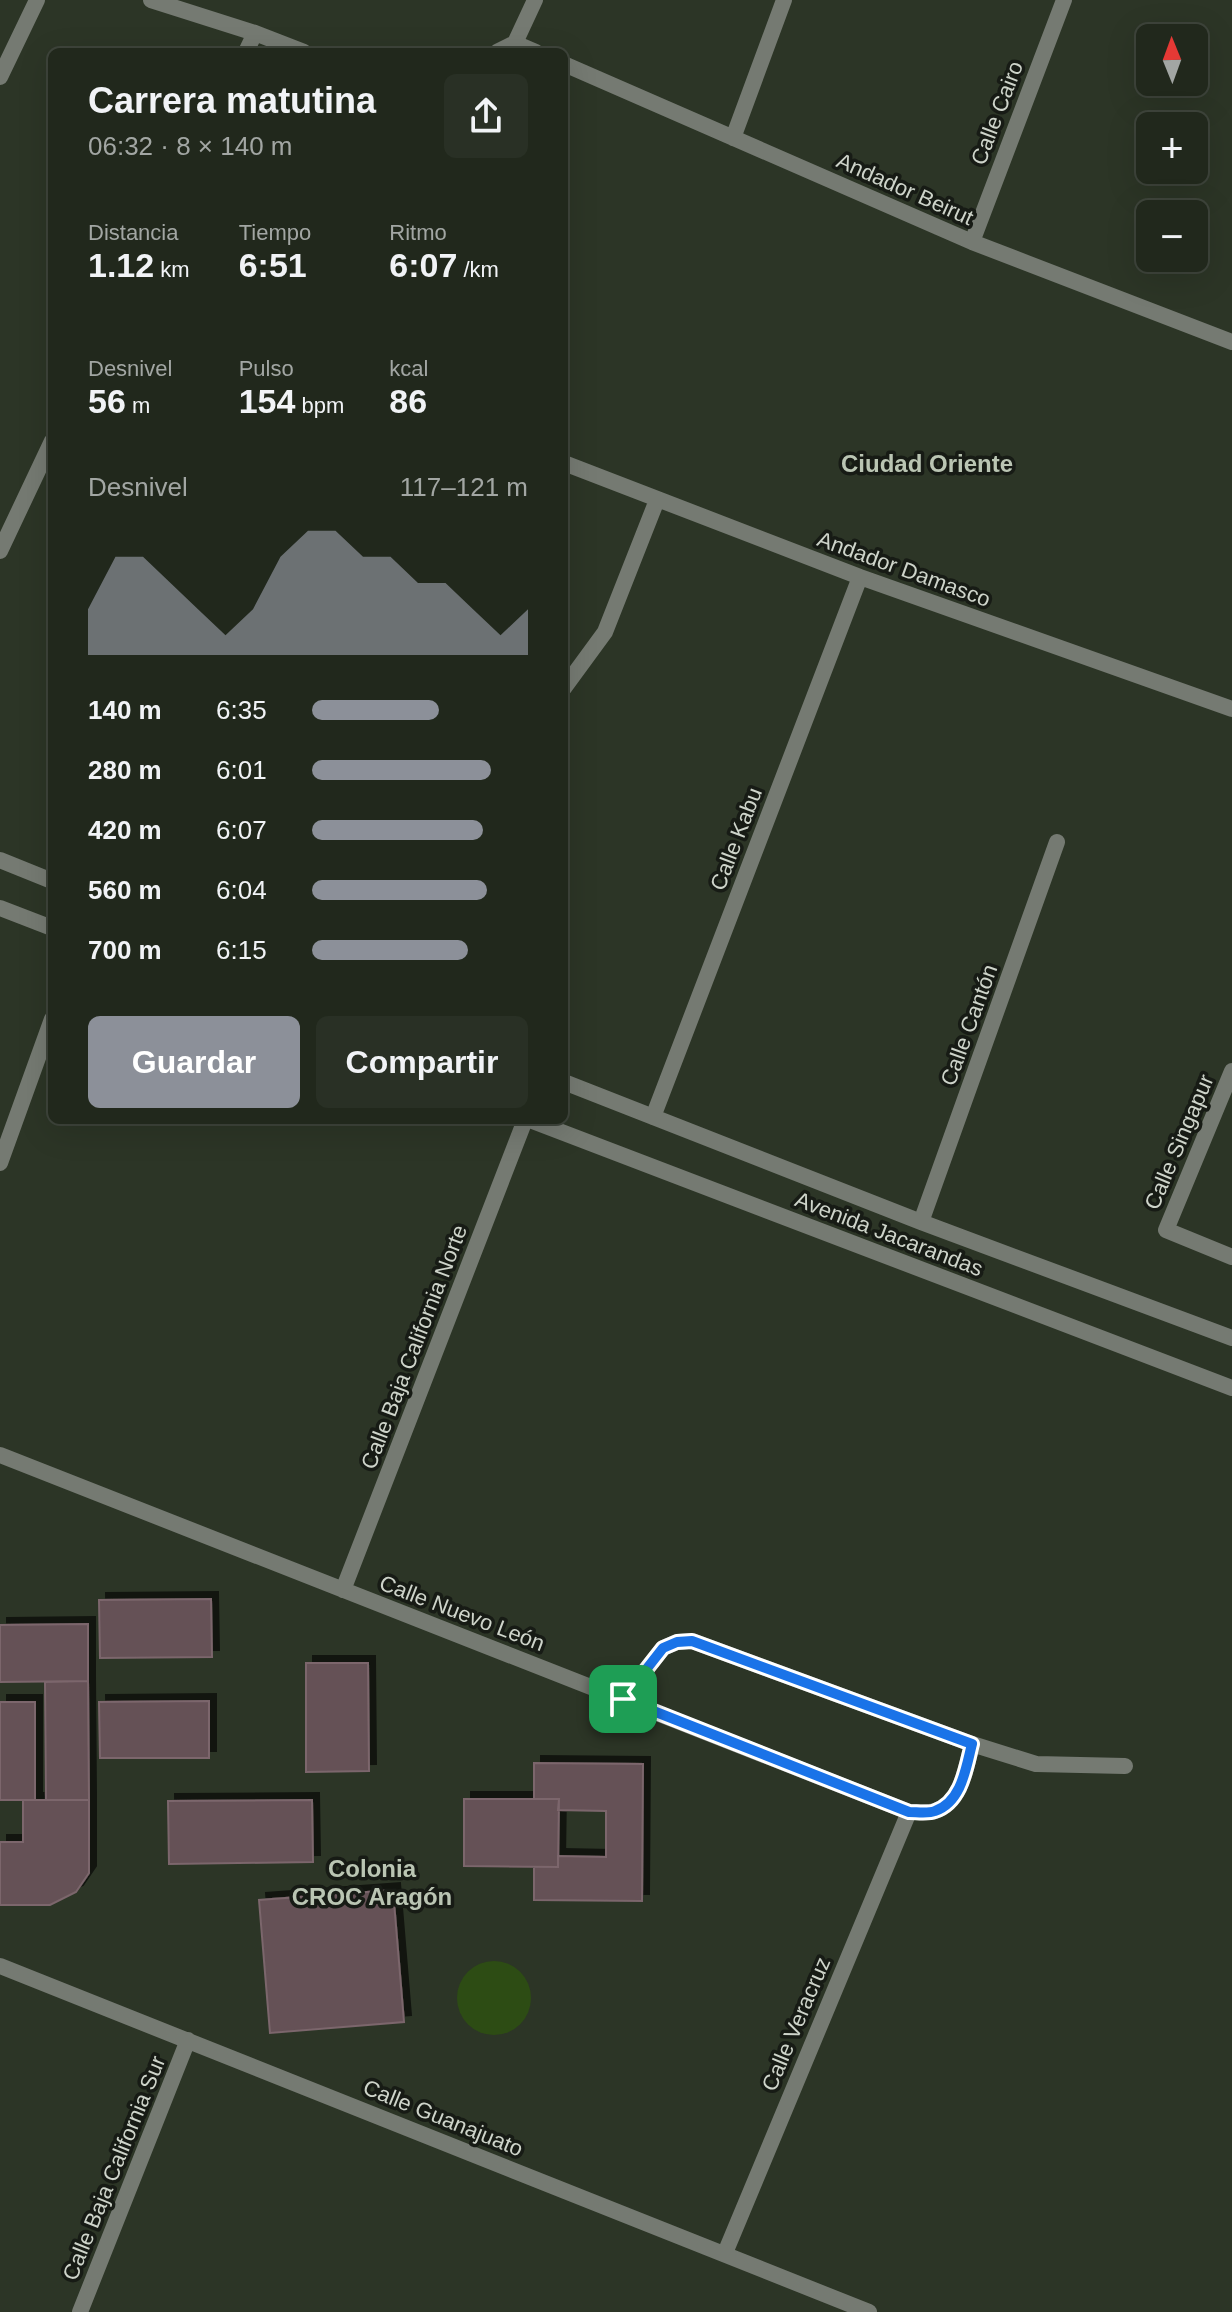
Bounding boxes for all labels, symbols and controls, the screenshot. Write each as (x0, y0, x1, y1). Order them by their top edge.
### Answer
north arrow (1136, 24, 1208, 96)
map controls (1136, 24, 1208, 272)
street label: Calle Cairo (966, 58, 1028, 168)
button: share (444, 74, 528, 158)
text: Carrera matutina (88, 80, 376, 121)
button: + (1136, 112, 1208, 184)
text: 06:32 · 8 × 140 m (88, 131, 293, 161)
street label: Andador Beirut (833, 148, 977, 230)
button: − (1136, 200, 1208, 272)
text: Distancia (88, 220, 178, 245)
text: Tiempo (239, 220, 311, 245)
text: Ritmo (389, 220, 447, 245)
text: 1.12 (88, 246, 154, 284)
text: 6:51 (239, 246, 307, 284)
text: 6:07 (389, 246, 457, 284)
text: km (154, 257, 190, 282)
text: /km (457, 257, 499, 282)
text: Desnivel (88, 356, 172, 381)
text: Pulso (239, 356, 294, 381)
text: kcal (389, 356, 428, 381)
text: 56 (88, 382, 126, 420)
text: 154 (239, 382, 295, 420)
text: 86 (389, 382, 427, 420)
text: m (126, 393, 150, 418)
text: bpm (295, 393, 344, 418)
district label: Ciudad Oriente (841, 450, 1013, 477)
text: Desnivel (88, 472, 188, 502)
text: 117–121 m (400, 472, 528, 502)
street label: Andador Damasco (814, 526, 994, 612)
text: 140 m (88, 695, 162, 725)
text: 6:35 (216, 695, 267, 725)
text: 280 m (88, 755, 162, 785)
text: 6:01 (216, 755, 267, 785)
street label: Calle Kabu (705, 784, 767, 894)
text: 420 m (88, 815, 162, 845)
text: 6:07 (216, 815, 267, 845)
text: 560 m (88, 875, 162, 905)
text: 6:04 (216, 875, 267, 905)
text: 700 m (88, 935, 162, 965)
text: 6:15 (216, 935, 267, 965)
street label: Calle Cantón (936, 961, 1002, 1089)
button: Guardar (88, 1016, 300, 1108)
button: Compartir (316, 1016, 528, 1108)
street label: Calle Singapur (1139, 1071, 1219, 1213)
street label: Avenida Jacarandas (792, 1187, 986, 1281)
street label: Calle Baja California Norte (356, 1222, 472, 1472)
street label: Calle Nuevo León (376, 1570, 548, 1656)
pin (589, 1665, 657, 1733)
icon: arrive (601, 1677, 645, 1721)
district label: Colonia CROC Aragón (292, 1855, 452, 1910)
street label: Calle Veracruz (757, 1953, 835, 2095)
street label: Calle Baja California Sur (58, 2052, 170, 2284)
street label: Calle Guanajuato (359, 2075, 527, 2161)

